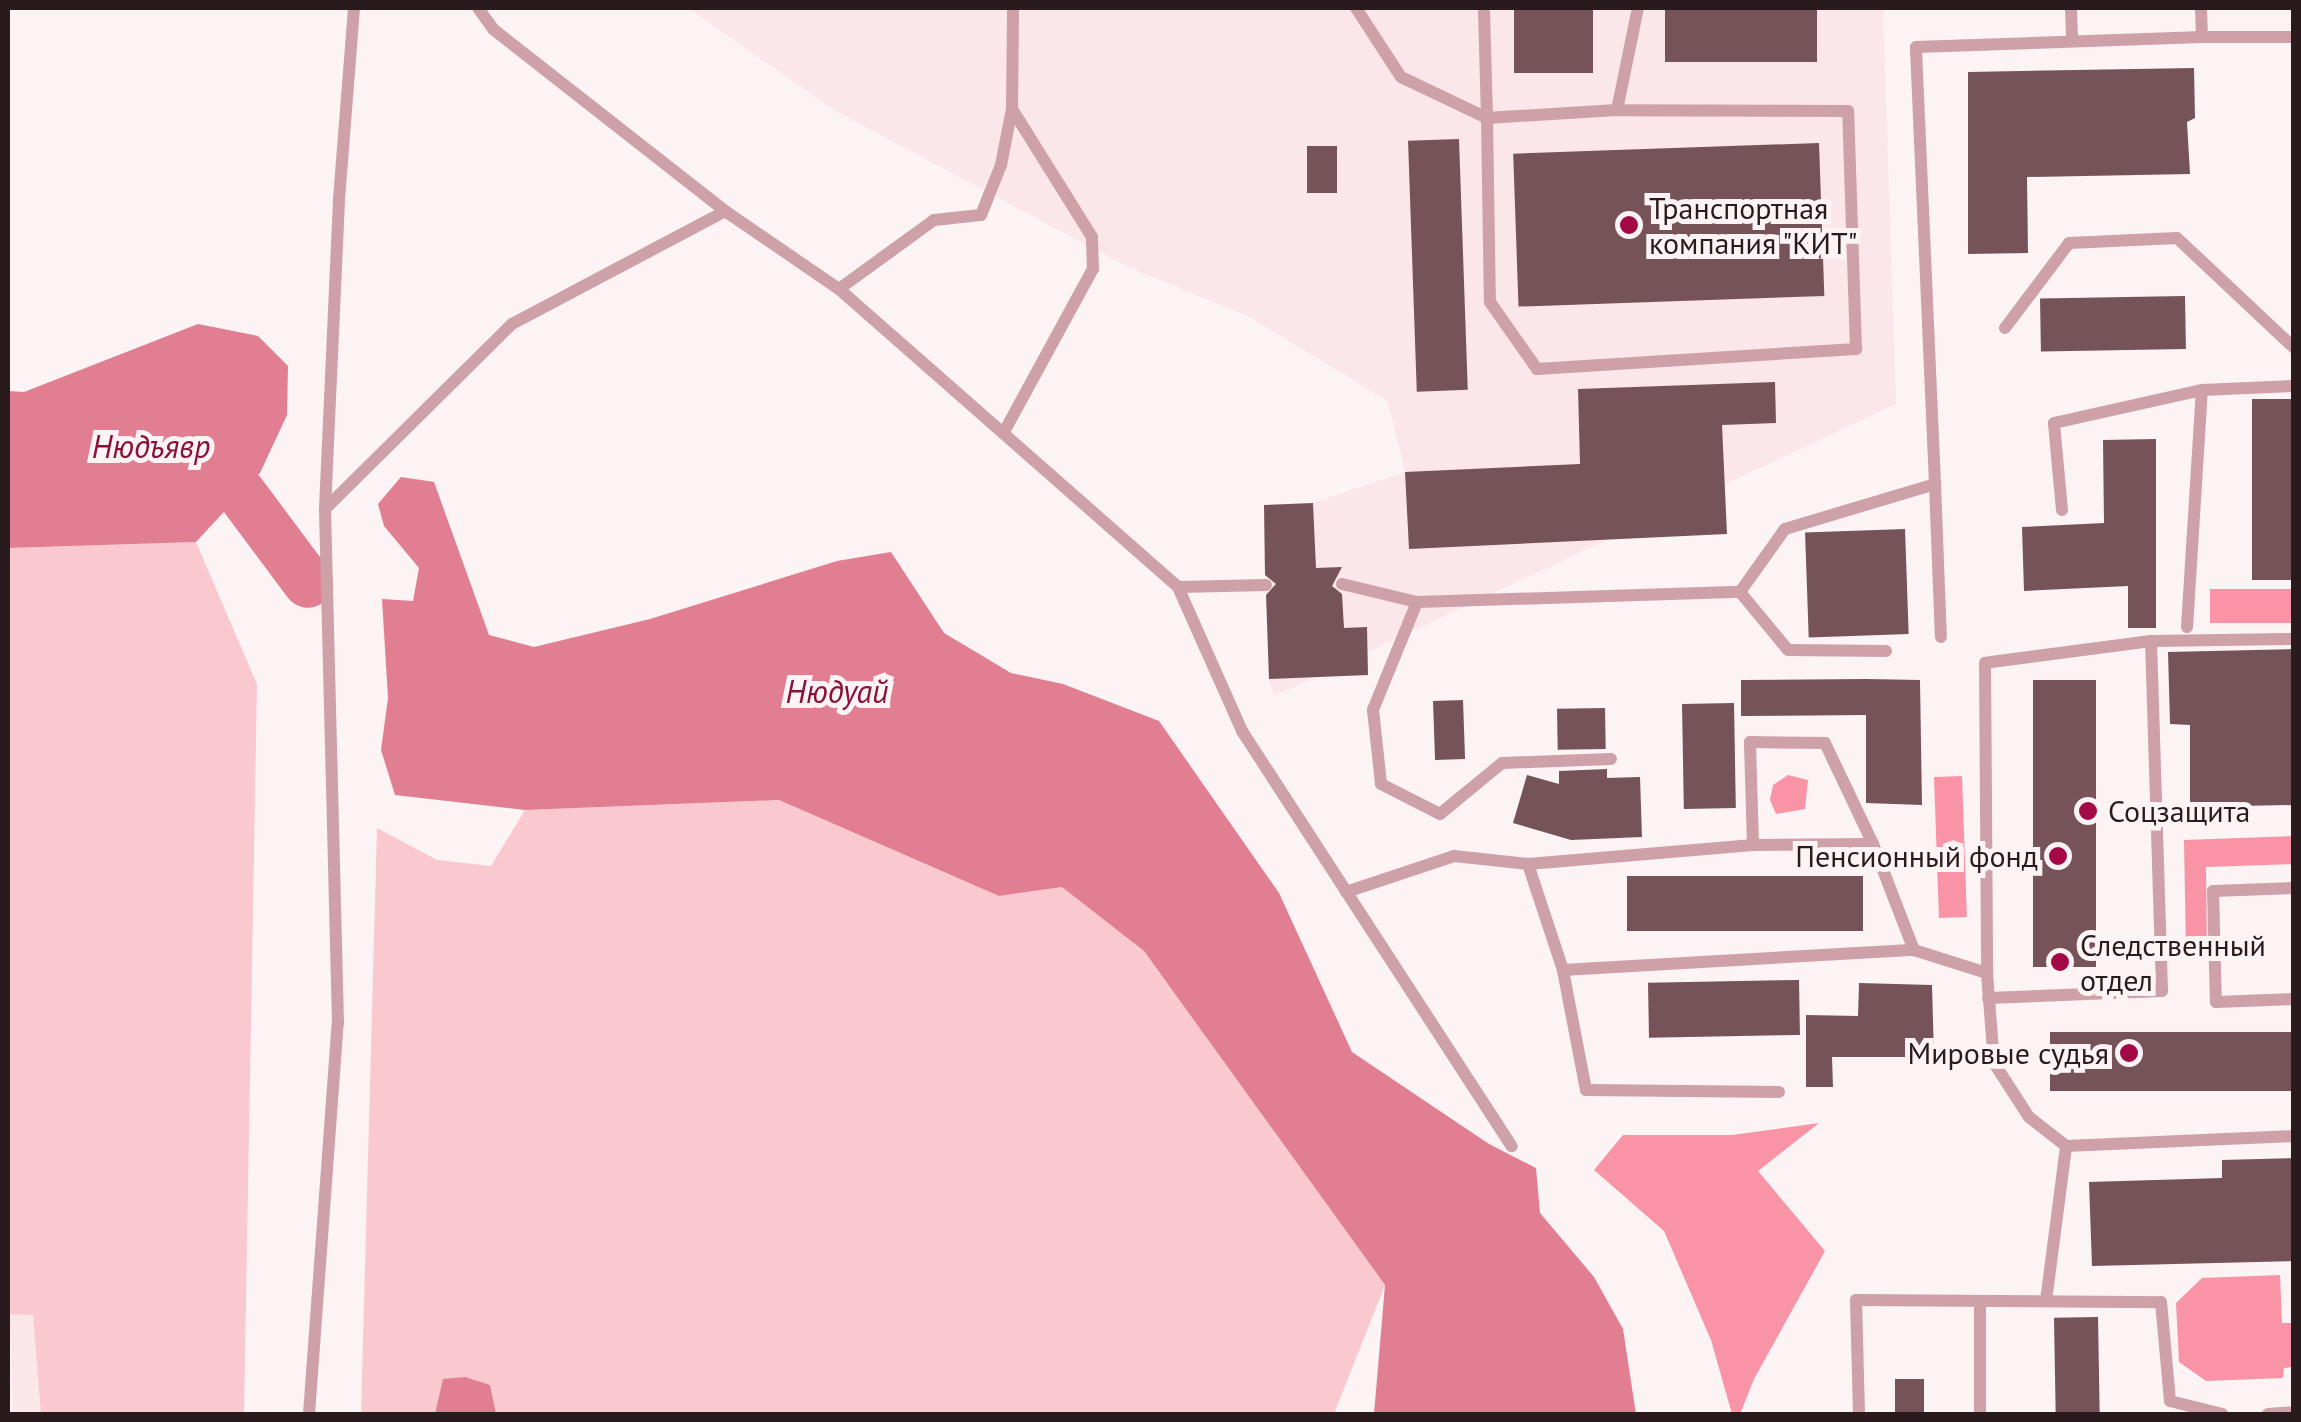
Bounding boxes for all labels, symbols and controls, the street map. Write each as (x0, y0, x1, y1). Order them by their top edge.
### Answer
place label: Транспортная компания "КИТ" (1649, 190, 1860, 260)
marker: Транспортная компания "КИТ" (1618, 214, 1640, 236)
water label: Нюдъявр (92, 427, 210, 465)
water label: Нюдуай (786, 672, 888, 710)
place label: Соцзащита (2108, 793, 2250, 829)
marker: Соцзащита (2077, 800, 2099, 822)
place label: Пенсионный фонд (1795, 838, 2038, 874)
marker: Пенсионный фонд (2047, 845, 2069, 867)
place label: Следственный отдел (2080, 927, 2266, 998)
marker: Следственный отдел (2049, 951, 2071, 973)
place label: Мировые судья (1907, 1035, 2109, 1071)
marker: Мировые судья (2118, 1042, 2140, 1064)

